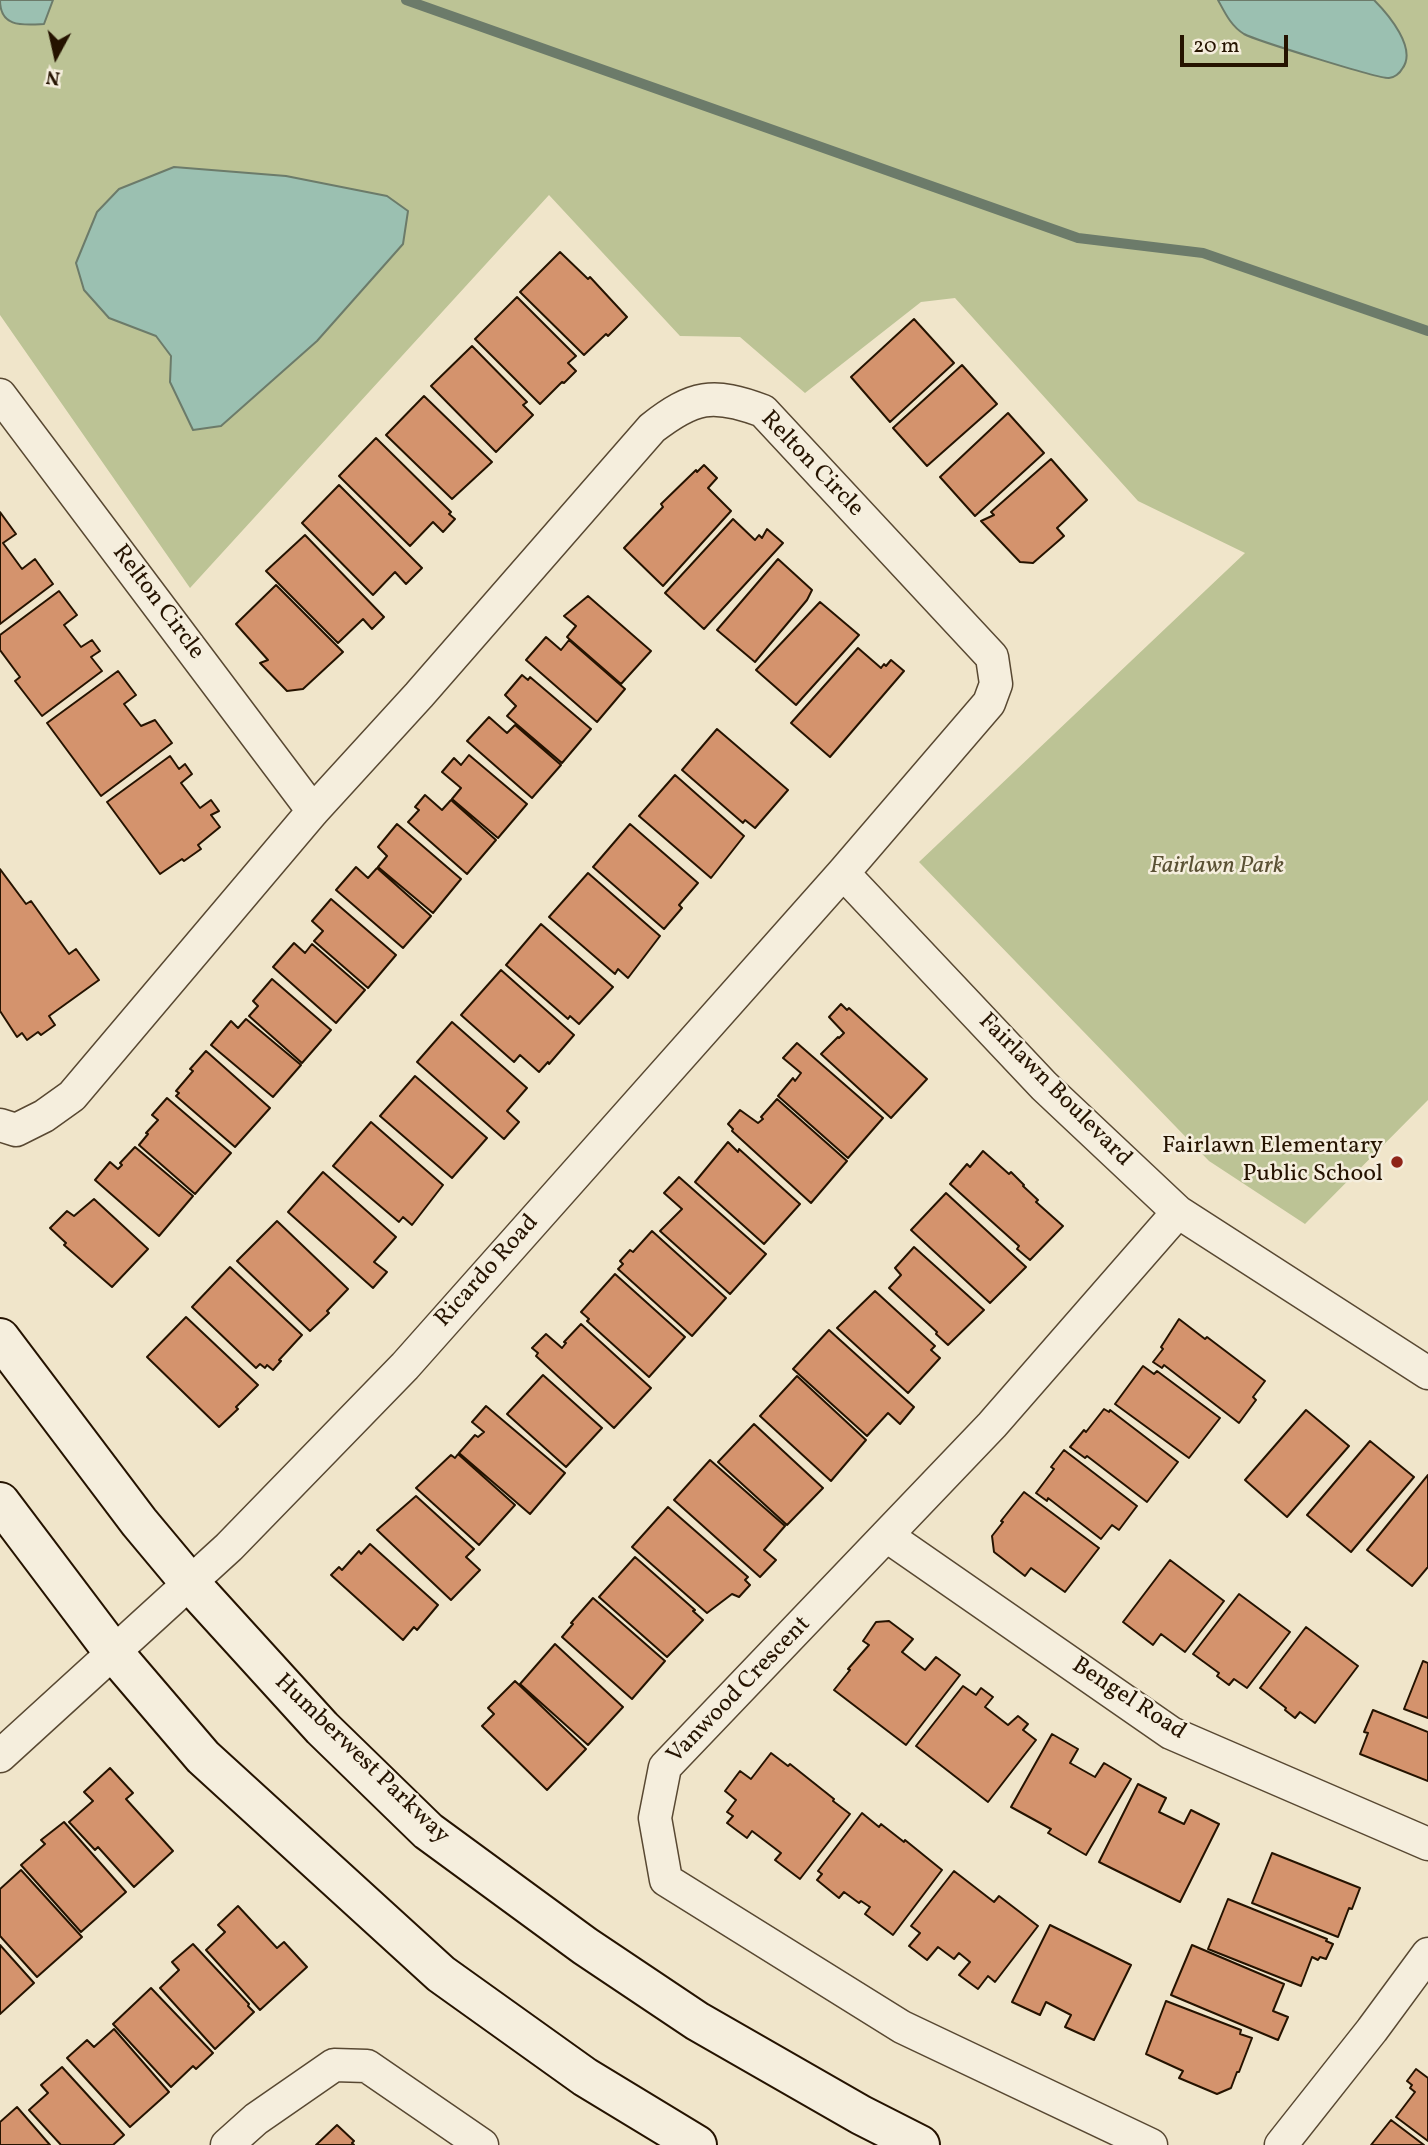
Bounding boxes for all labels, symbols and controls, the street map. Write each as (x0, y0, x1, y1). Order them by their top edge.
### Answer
north arrow (21, 21, 91, 91)
scale bar (1183, 21, 1292, 65)
text: 20 m (1193, 32, 1239, 61)
text: N (44, 63, 62, 91)
street label: Relton Circle (753, 406, 869, 524)
street label: Relton Circle (105, 540, 209, 666)
park label: Fairlawn Park (1150, 854, 1284, 882)
street label: Fairlawn Boulevard (971, 1008, 1137, 1174)
place label: Fairlawn Elementary Public School (1162, 1134, 1383, 1190)
marker: Fairlawn Elementary Public School (1389, 1154, 1405, 1170)
street label: Ricardo Road (430, 1210, 546, 1334)
street label: Vanwood Crescent (662, 1611, 818, 1771)
street label: Bengel Road (1065, 1652, 1191, 1748)
street label: Humberwest Parkway (267, 1669, 455, 1851)

